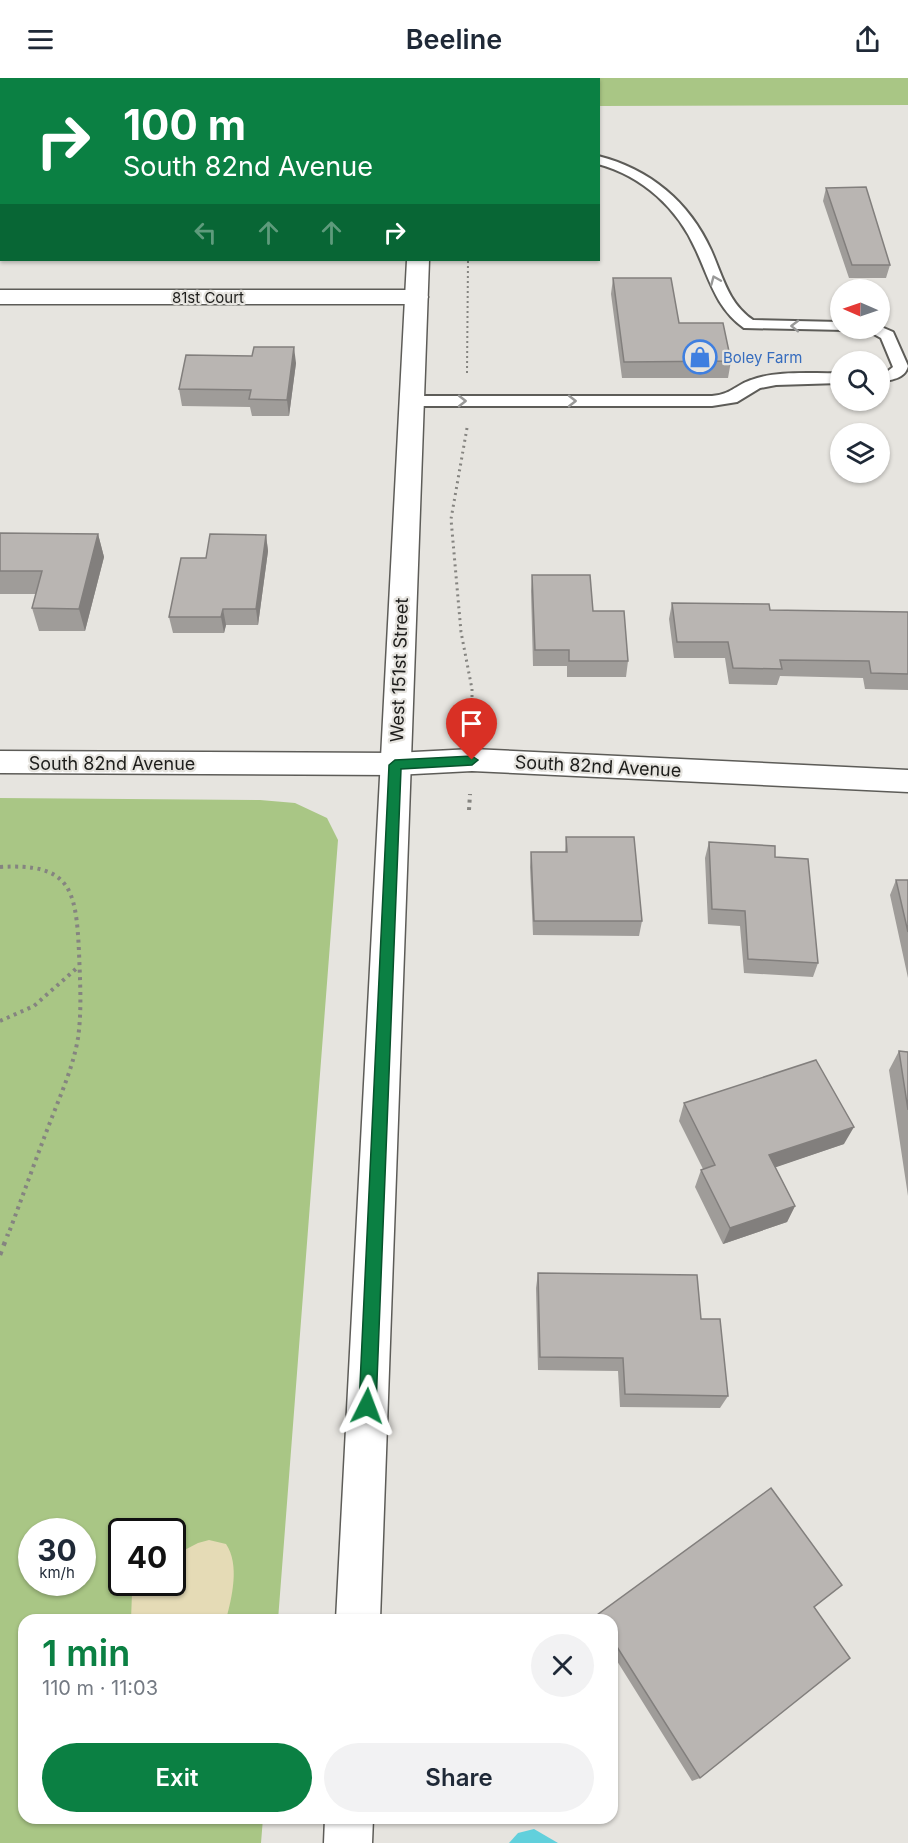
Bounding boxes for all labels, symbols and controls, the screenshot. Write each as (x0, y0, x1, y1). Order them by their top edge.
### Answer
icon: menu (24, 23, 57, 56)
text: Beeline (406, 23, 502, 56)
icon: share (851, 23, 884, 56)
text: 100 m (123, 99, 246, 150)
icon: right (24, 102, 102, 180)
text: South 82nd Avenue (123, 150, 373, 183)
icon: left (189, 216, 222, 249)
icon: ahead (252, 216, 285, 249)
icon: ahead (315, 216, 348, 249)
icon: right (378, 216, 411, 249)
one-way arrow (710, 275, 722, 286)
north arrow (830, 279, 890, 339)
map controls (830, 279, 890, 483)
street label: 81st Court (172, 288, 244, 307)
one-way arrow (790, 320, 799, 332)
shop icon: Boley Farm (682, 339, 718, 375)
place label: Boley Farm (723, 348, 802, 367)
button: search (830, 351, 890, 411)
one-way arrow (457, 395, 466, 407)
one-way arrow (567, 395, 576, 407)
button: layers (830, 423, 890, 483)
street label: West 151st Street (386, 597, 412, 743)
pin (446, 698, 497, 760)
icon: arrive (455, 707, 488, 740)
street label: South 82nd Avenue (514, 751, 682, 781)
street label: South 82nd Avenue (29, 753, 195, 774)
position arrow (335, 1374, 399, 1438)
speed limit sign: 40 (108, 1518, 186, 1596)
text: 30 (37, 1532, 77, 1568)
text: km/h (39, 1563, 75, 1582)
text: 1 min (42, 1631, 130, 1675)
button: close (531, 1634, 594, 1697)
text: 110 m · 11:03 (42, 1676, 158, 1700)
button: Exit (42, 1743, 312, 1812)
button: Share (324, 1743, 594, 1812)

